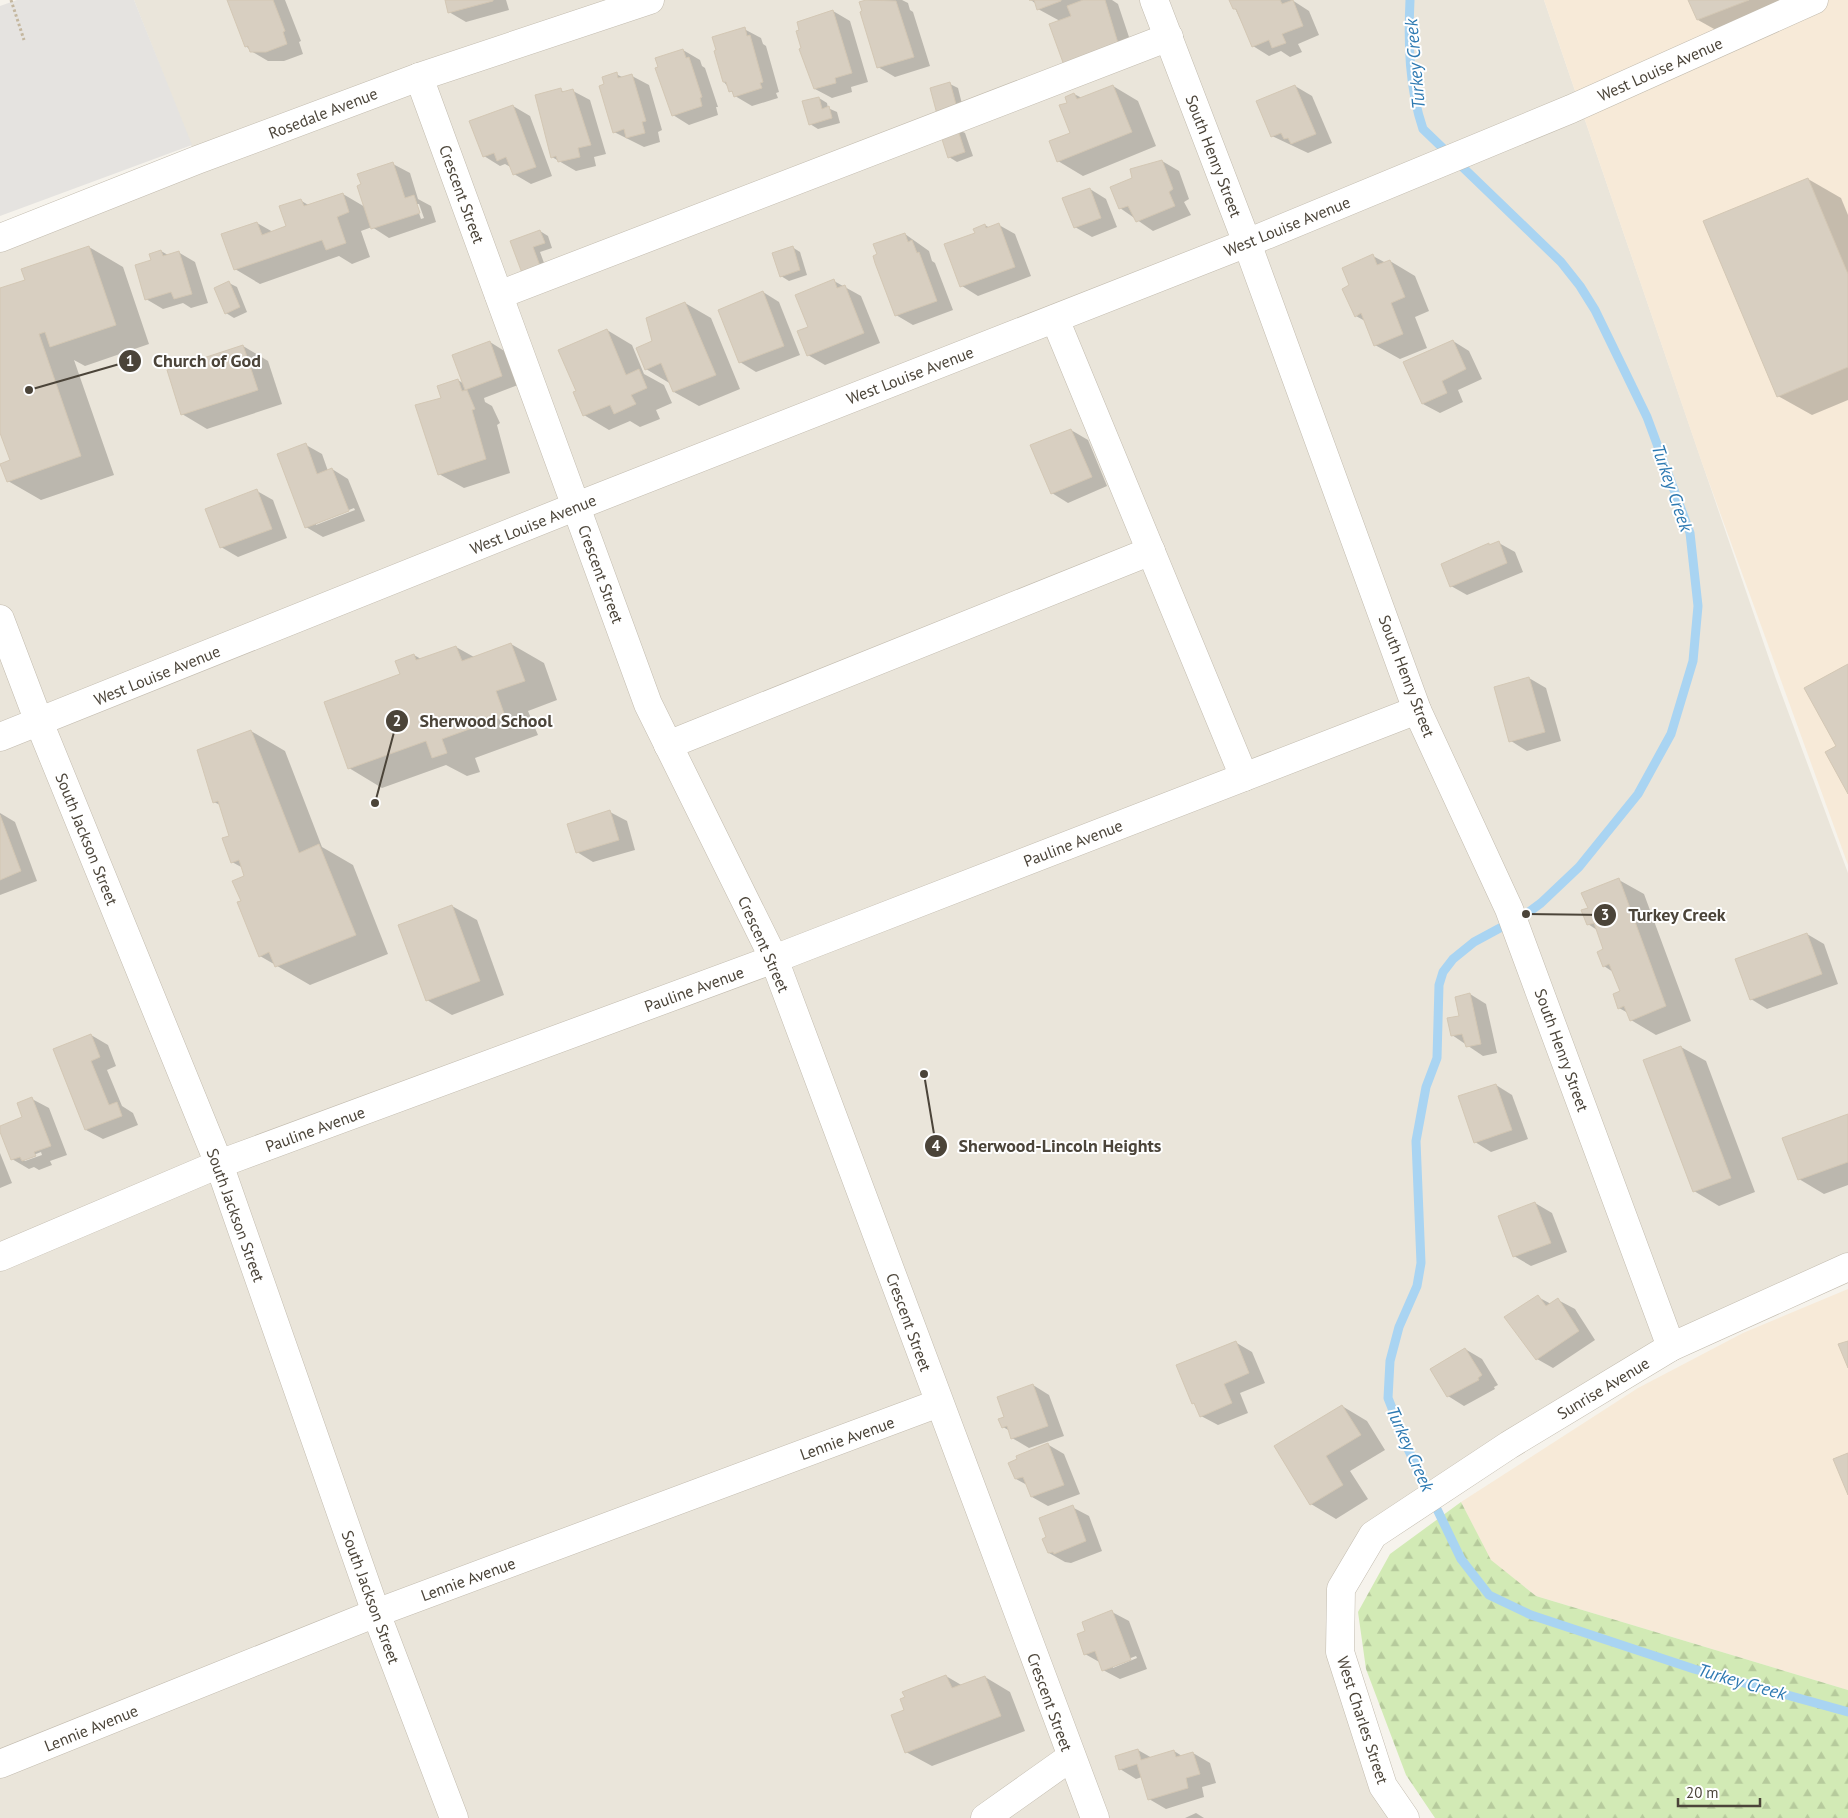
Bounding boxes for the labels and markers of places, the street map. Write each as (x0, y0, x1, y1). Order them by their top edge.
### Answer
callout: Church of God (118, 344, 271, 377)
callout: Sherwood School (385, 705, 563, 738)
callout: Turkey Creek (1593, 898, 1736, 931)
callout: Sherwood-Lincoln Heights (924, 1129, 1172, 1162)

